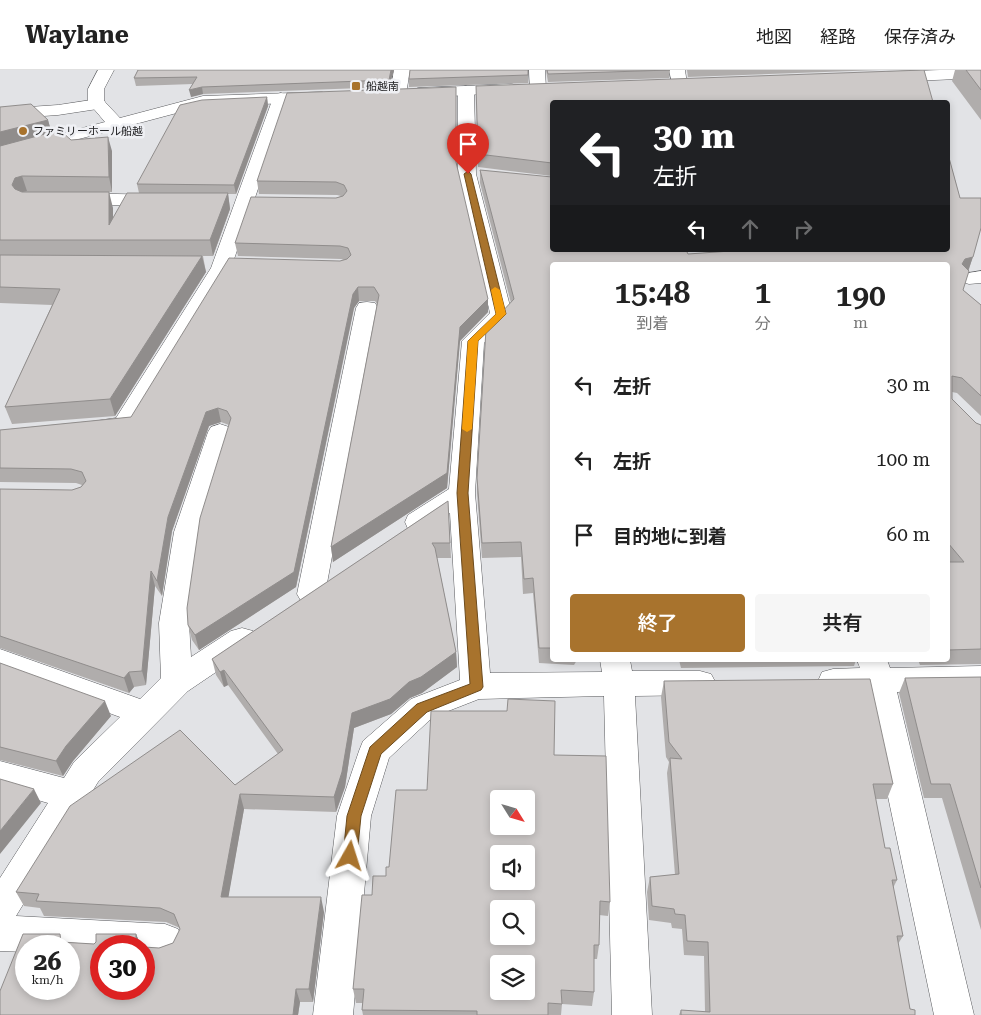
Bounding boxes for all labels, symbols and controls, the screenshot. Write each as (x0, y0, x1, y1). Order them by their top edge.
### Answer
text: Waylane (25, 21, 129, 49)
text: 地図 (756, 26, 792, 47)
text: 経路 (820, 26, 856, 47)
text: 保存済み (884, 26, 956, 47)
marker: 船越南 (350, 80, 362, 92)
place label: 船越南 (366, 80, 399, 93)
text: 30 m (653, 116, 735, 157)
icon: left (570, 120, 635, 185)
pin (447, 123, 489, 174)
marker: ファミリーホール船越 (17, 125, 29, 137)
place label: ファミリーホール船越 (33, 125, 143, 138)
icon: arrive (454, 130, 482, 158)
text: 左折 (653, 164, 697, 189)
icon: left (683, 215, 711, 243)
icon: ahead (736, 215, 764, 243)
icon: right (789, 215, 817, 243)
text: 15:48 (614, 275, 690, 310)
text: 1 (754, 275, 771, 310)
text: 190 (835, 278, 886, 313)
text: m (853, 313, 868, 332)
text: 到着 (636, 314, 668, 333)
text: 分 (755, 314, 771, 333)
icon: left (570, 371, 598, 399)
text: 30 m (887, 373, 930, 396)
text: 左折 (613, 375, 651, 398)
icon: left (570, 446, 598, 474)
text: 100 m (876, 448, 930, 471)
text: 左折 (613, 450, 651, 473)
icon: arrive (570, 521, 598, 549)
text: 60 m (887, 523, 930, 546)
text: 目的地に到着 (613, 525, 727, 548)
button: 終了 (570, 594, 745, 652)
button: 共有 (755, 594, 930, 652)
north arrow (490, 790, 535, 835)
map controls (490, 790, 535, 1000)
position arrow (323, 829, 375, 881)
button: sound (490, 845, 535, 890)
button: search (490, 900, 535, 945)
speed limit sign: 30 (90, 935, 155, 1000)
text: 26 (33, 947, 62, 976)
button: layers (490, 955, 535, 1000)
text: km/h (31, 973, 64, 987)

